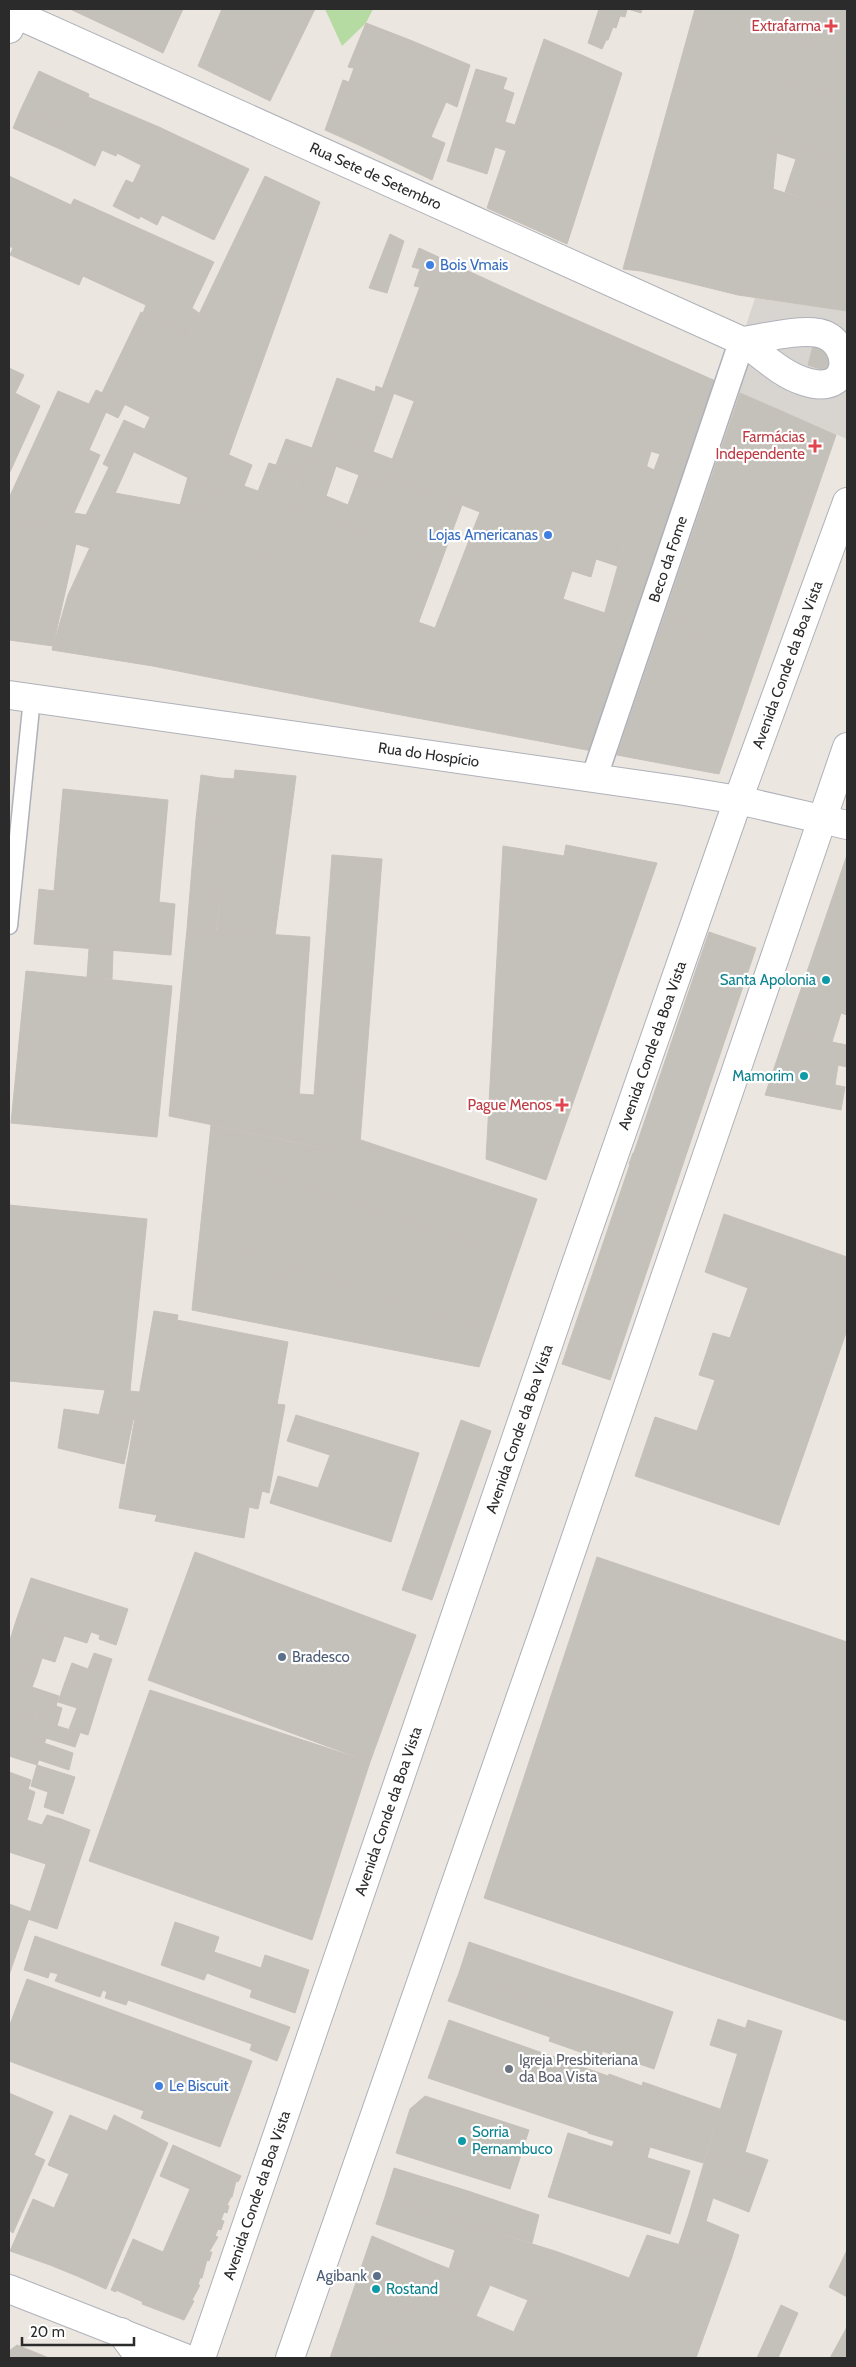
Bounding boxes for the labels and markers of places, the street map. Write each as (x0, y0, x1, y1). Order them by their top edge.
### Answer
place label: Extrafarma (752, 17, 822, 35)
marker: Extrafarma (825, 20, 837, 32)
place label: Bois Vmais (440, 256, 508, 274)
marker: Bois Vmais (424, 259, 436, 271)
place label: Farmácias Independente (716, 428, 805, 463)
marker: Farmácias Independente (809, 440, 821, 452)
place label: Lojas Americanas (429, 526, 538, 544)
marker: Lojas Americanas (542, 529, 554, 541)
place label: Santa Apolonia (720, 971, 817, 989)
marker: Santa Apolonia (820, 974, 832, 986)
place label: Mamorim (732, 1067, 794, 1085)
marker: Mamorim (798, 1070, 810, 1082)
place label: Pague Menos (468, 1096, 552, 1114)
marker: Pague Menos (556, 1099, 568, 1111)
place label: Bradesco (292, 1648, 350, 1666)
marker: Bradesco (276, 1651, 288, 1663)
place label: Igreja Presbiteriana da Boa Vista (519, 2051, 639, 2086)
marker: Igreja Presbiteriana da Boa Vista (503, 2063, 515, 2075)
place label: Le Biscuit (169, 2077, 229, 2095)
marker: Le Biscuit (153, 2080, 165, 2092)
place label: Sorria Pernambuco (472, 2123, 553, 2158)
marker: Sorria Pernambuco (456, 2135, 468, 2147)
place label: Agibank (316, 2267, 367, 2285)
marker: Agibank (371, 2270, 383, 2282)
place label: Rostand (386, 2280, 438, 2298)
marker: Rostand (370, 2283, 382, 2295)

